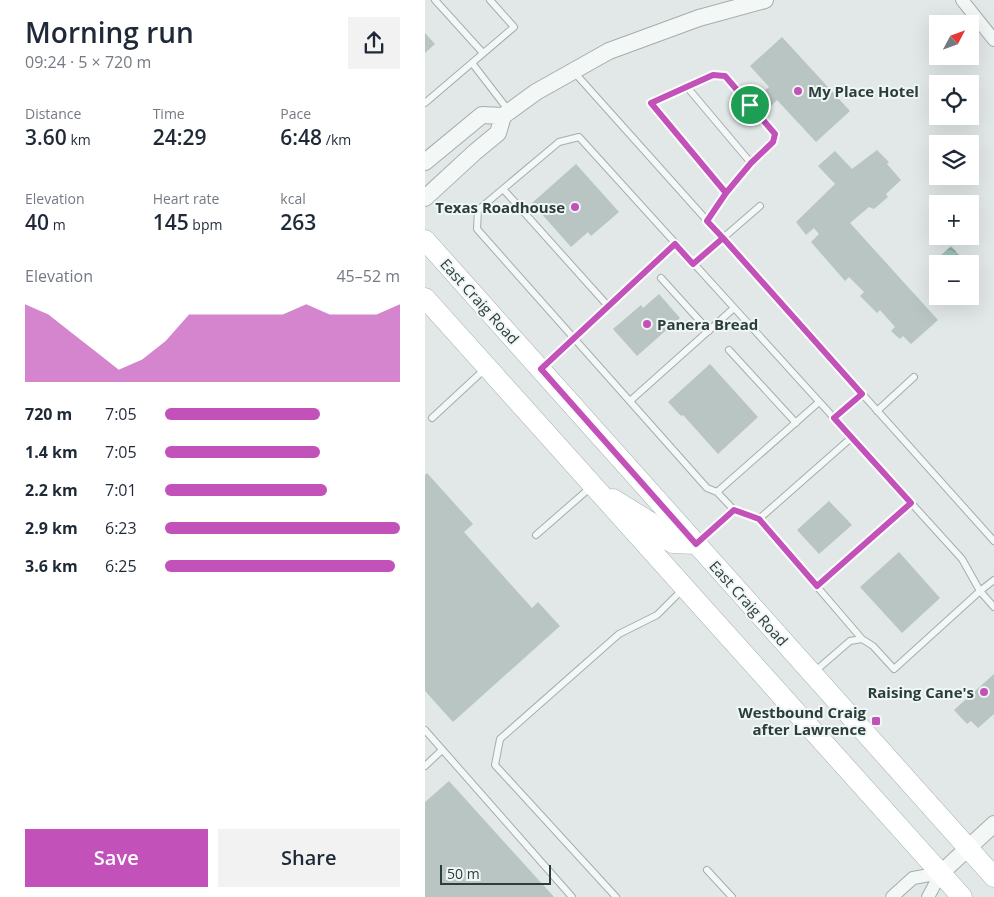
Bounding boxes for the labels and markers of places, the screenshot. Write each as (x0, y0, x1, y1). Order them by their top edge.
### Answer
place label: My Place Hotel (808, 81, 919, 101)
pin (729, 84, 771, 126)
marker: My Place Hotel (792, 85, 804, 97)
place label: Texas Roadhouse (435, 197, 565, 217)
marker: Texas Roadhouse (569, 201, 581, 213)
place label: Panera Bread (657, 314, 758, 334)
marker: Panera Bread (641, 318, 653, 330)
place label: Raising Cane's (867, 682, 974, 702)
marker: Raising Cane's (978, 686, 990, 698)
place label: Westbound Craig after Lawrence (738, 702, 867, 739)
marker: Westbound Craig after Lawrence (870, 715, 882, 727)

